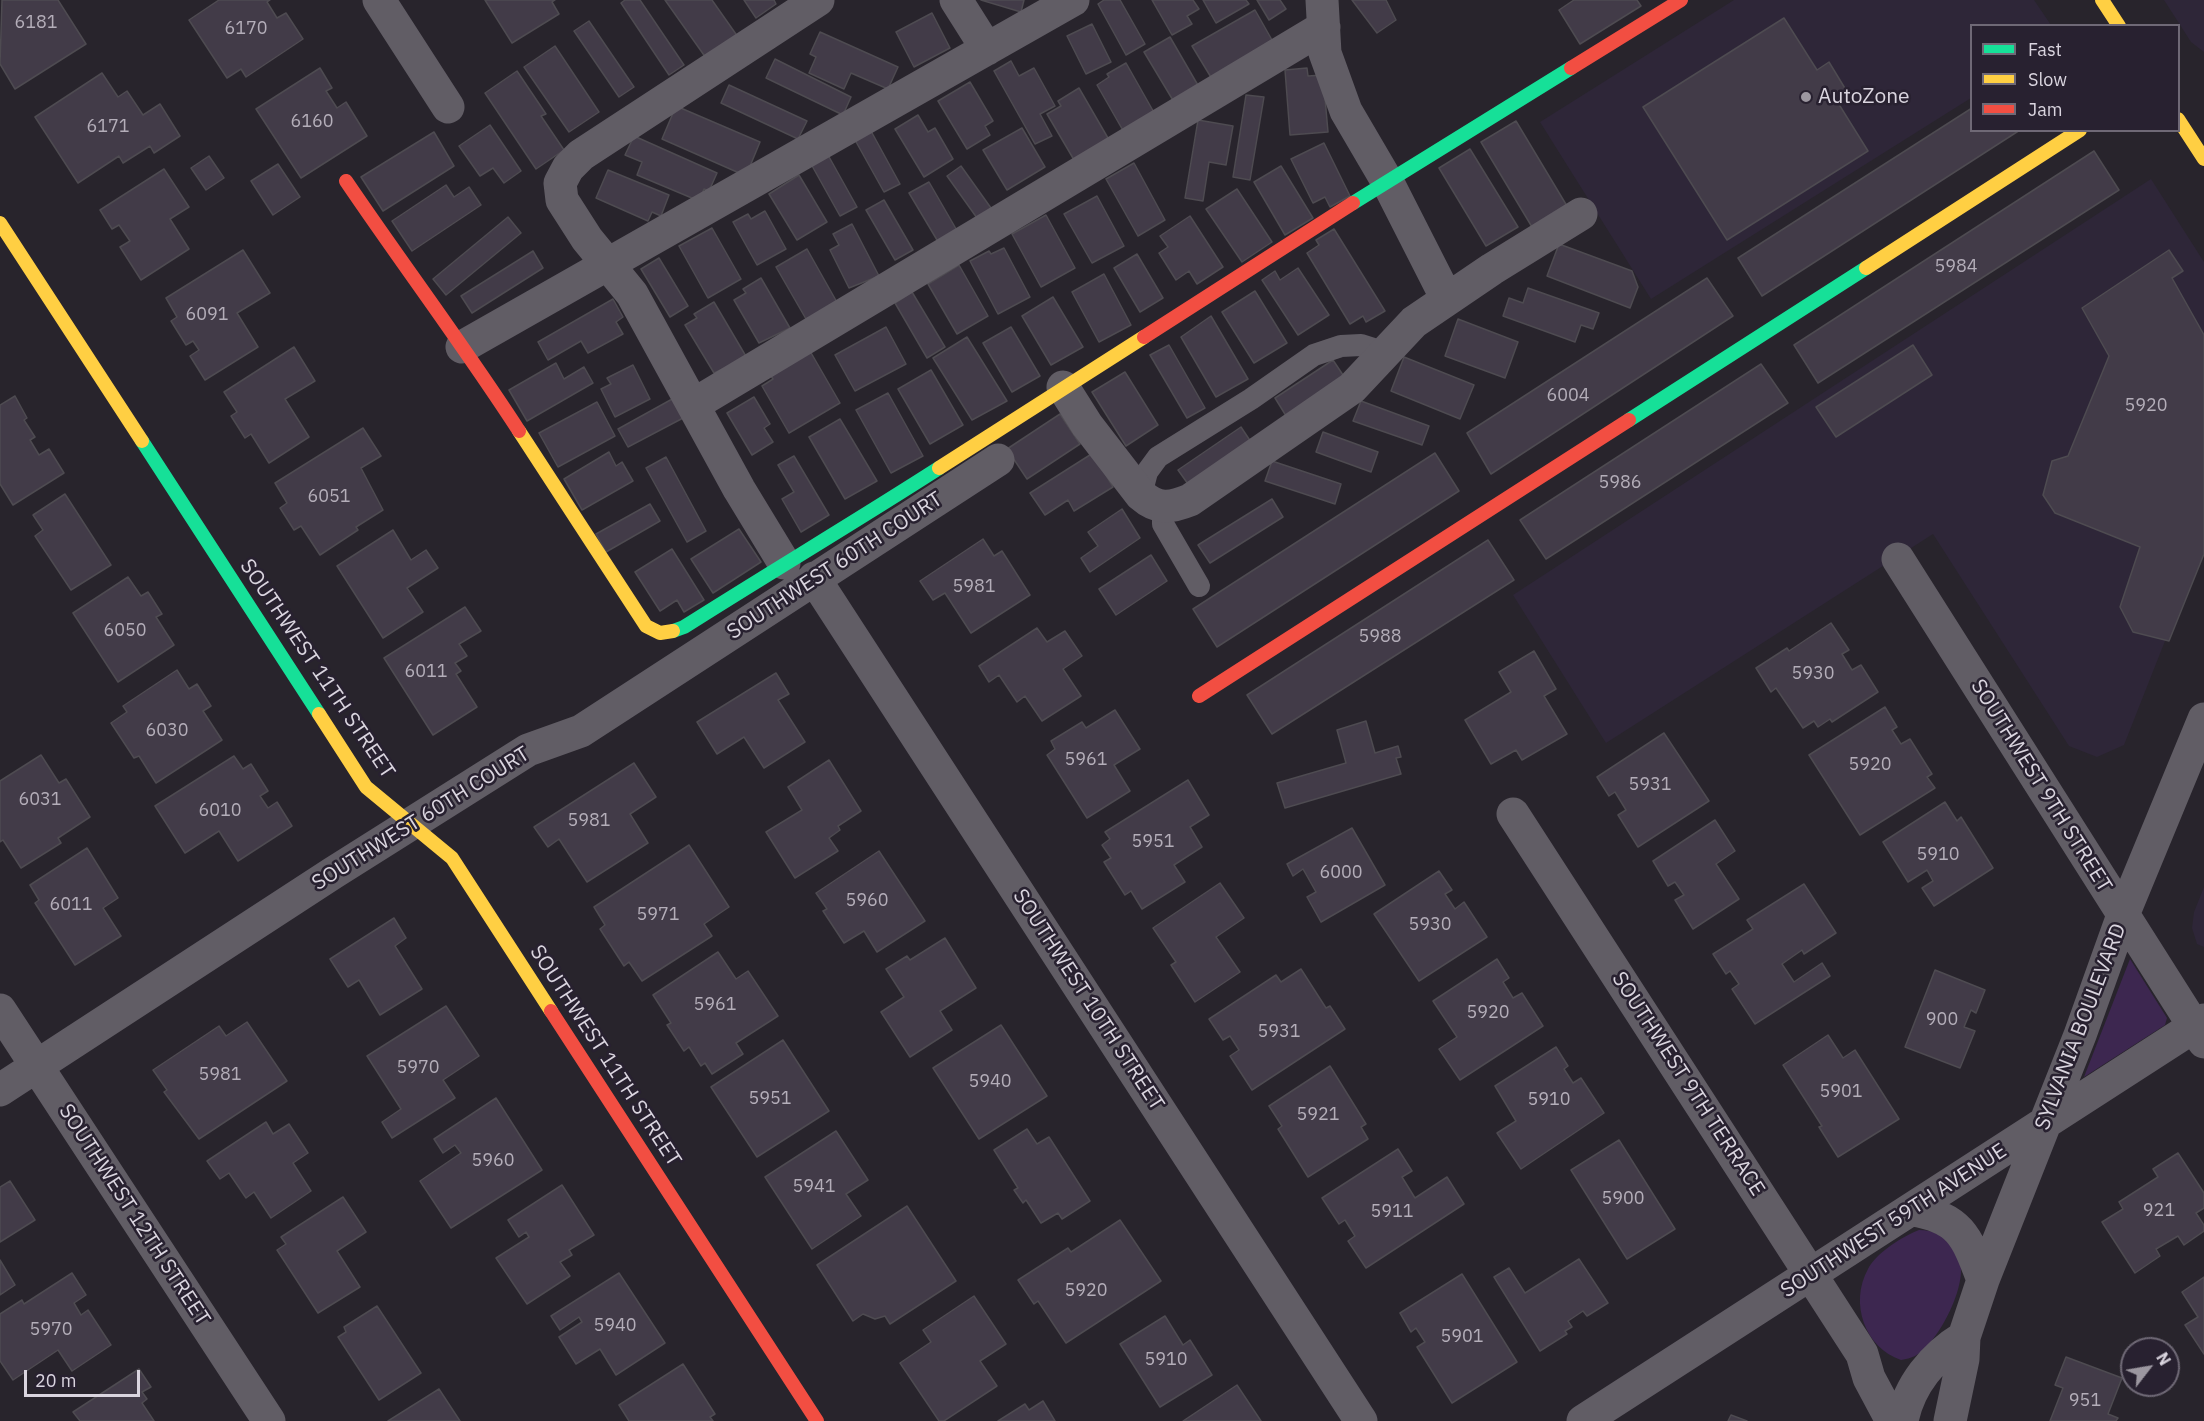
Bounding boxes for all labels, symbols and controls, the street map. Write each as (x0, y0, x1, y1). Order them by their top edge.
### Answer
house number: 6181 (14, 12, 58, 34)
house number: 6170 (224, 18, 268, 40)
legend (1970, 24, 2180, 132)
text: Fast (2028, 38, 2062, 61)
text: Slow (2028, 68, 2067, 91)
place label: AutoZone (1818, 84, 1910, 110)
marker: AutoZone (1799, 90, 1813, 104)
text: Jam (2028, 98, 2063, 121)
house number: 6160 (290, 111, 334, 133)
house number: 6171 (86, 116, 130, 138)
house number: 5984 (1934, 256, 1978, 278)
house number: 6091 (185, 304, 229, 326)
house number: 6004 (1546, 385, 1590, 407)
house number: 5920 (2124, 395, 2168, 417)
house number: 5986 (1598, 472, 1642, 494)
house number: 6051 (307, 486, 351, 508)
street label: SOUTHWEST 60TH COURT (723, 487, 947, 645)
street label: SOUTHWEST 11TH STREET (234, 555, 400, 783)
house number: 5981 (952, 576, 996, 598)
house number: 6050 (103, 620, 147, 642)
house number: 5988 (1358, 626, 1402, 648)
house number: 6011 (404, 661, 448, 683)
house number: 5930 (1791, 663, 1835, 685)
street label: SOUTHWEST 9TH STREET (1965, 675, 2117, 897)
house number: 6030 (145, 720, 189, 742)
street label: SOUTHWEST 60TH COURT (308, 742, 534, 896)
house number: 5961 (1064, 749, 1108, 771)
house number: 5920 (1848, 754, 1892, 776)
house number: 5931 (1628, 774, 1672, 796)
house number: 6031 (18, 789, 62, 811)
house number: 6010 (198, 800, 242, 822)
house number: 5981 (567, 810, 611, 832)
house number: 5951 (1131, 831, 1175, 853)
house number: 5910 (1916, 844, 1960, 866)
house number: 6000 (1319, 862, 1363, 884)
street label: SOUTHWEST 10TH STREET (1007, 885, 1169, 1115)
house number: 5960 (845, 890, 889, 912)
house number: 6011 (49, 894, 93, 916)
house number: 5971 (636, 904, 680, 926)
house number: 5930 (1408, 914, 1452, 936)
street label: SYLVANIA BOULEVARD (2030, 920, 2132, 1134)
street label: SOUTHWEST 11TH STREET (524, 941, 686, 1171)
street label: SOUTHWEST 9TH TERRACE (1606, 967, 1770, 1201)
house number: 5961 (693, 994, 737, 1016)
house number: 5920 (1466, 1002, 1510, 1024)
house number: 900 (1926, 1009, 1958, 1031)
house number: 5931 (1257, 1021, 1301, 1043)
house number: 5970 (396, 1057, 440, 1079)
house number: 5981 (198, 1064, 242, 1086)
house number: 5940 (968, 1071, 1012, 1093)
house number: 5901 (1819, 1081, 1863, 1103)
house number: 5951 (748, 1088, 792, 1110)
house number: 5910 (1527, 1089, 1571, 1111)
street label: SOUTHWEST 12TH STREET (53, 1100, 215, 1330)
house number: 5921 (1296, 1104, 1340, 1126)
street label: SOUTHWEST 59TH AVENUE (1776, 1139, 2012, 1303)
house number: 5960 (471, 1150, 515, 1172)
house number: 5941 (792, 1176, 836, 1198)
house number: 5900 (1601, 1188, 1645, 1210)
house number: 921 (2143, 1200, 2175, 1222)
house number: 5911 (1370, 1201, 1414, 1223)
house number: 5920 (1064, 1280, 1108, 1302)
house number: 5940 (593, 1315, 637, 1337)
house number: 5970 (29, 1319, 73, 1341)
house number: 5901 (1440, 1326, 1484, 1348)
north arrow (2120, 1337, 2180, 1397)
house number: 5910 (1144, 1349, 1188, 1371)
text: N (2152, 1349, 2175, 1369)
scale bar (27, 1358, 142, 1396)
text: 20 m (35, 1369, 77, 1392)
house number: 951 (2069, 1390, 2101, 1412)

